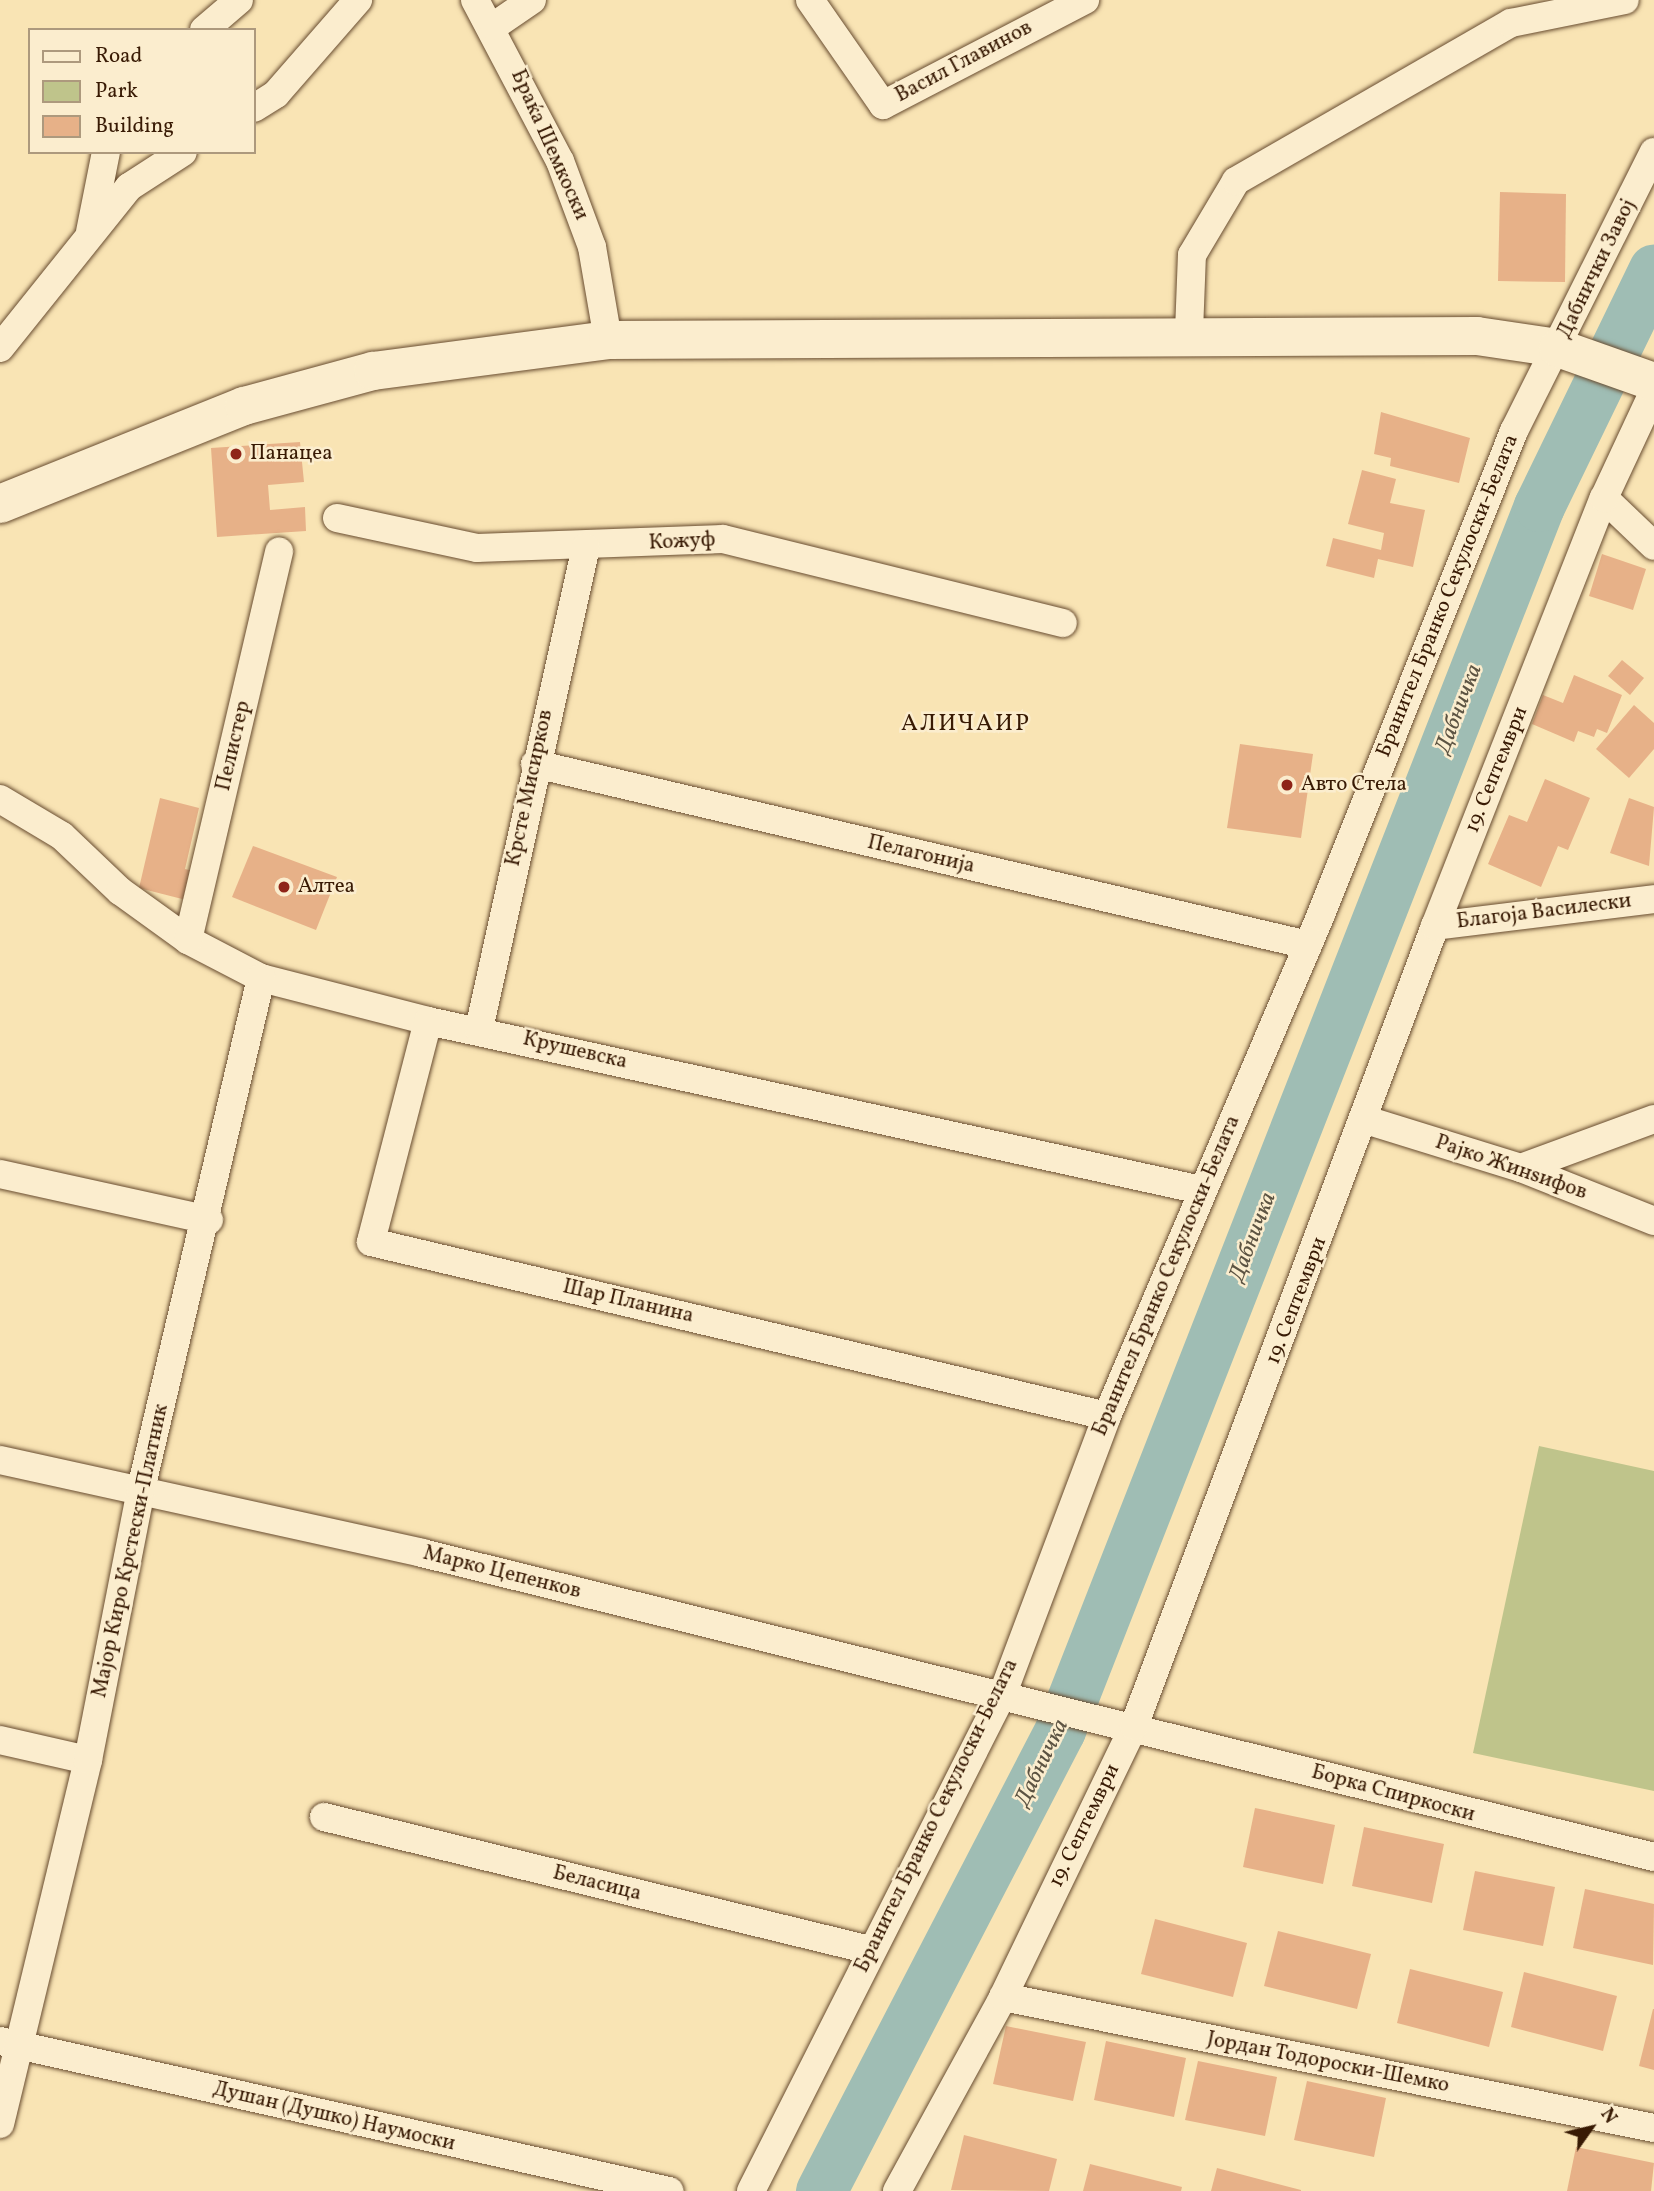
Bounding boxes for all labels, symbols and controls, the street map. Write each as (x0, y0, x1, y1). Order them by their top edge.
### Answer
street label: Васил Главинов (891, 15, 1037, 109)
legend (28, 28, 256, 154)
text: Road (95, 42, 142, 71)
street label: Браќа Шемкоски (504, 66, 594, 224)
text: Park (95, 77, 138, 106)
text: Building (95, 112, 174, 141)
street label: Дабнички Завој (1552, 195, 1642, 343)
street label: Бранител Бранко Секулоски-Белата (1372, 431, 1524, 761)
place label: Панацеа (250, 441, 333, 467)
marker: Панацеа (228, 446, 244, 462)
street label: Кожуф (648, 528, 716, 556)
water label: Дабничка (1429, 660, 1489, 758)
street label: Пелистер (211, 698, 257, 794)
street label: 19. Септември (1460, 703, 1534, 837)
street label: Крсте Мисирков (501, 707, 559, 869)
district label: АЛИЧАИР (902, 711, 1030, 739)
place label: Авто Стела (1301, 772, 1407, 798)
marker: Авто Стела (1279, 777, 1295, 793)
street label: Пелагонија (865, 830, 977, 880)
place label: Алтеа (298, 874, 355, 900)
marker: Алтеа (276, 879, 292, 895)
street label: Благоја Василески (1455, 889, 1633, 935)
street label: Крушевска (520, 1027, 630, 1075)
street label: Бранител Бранко Секулоски-Белата (1088, 1112, 1246, 1440)
street label: Рајко Жинѕифов (1432, 1130, 1590, 1206)
water label: Дабничка (1223, 1188, 1283, 1286)
street label: 19. Септември (1261, 1234, 1333, 1368)
street label: Шар Планина (560, 1275, 696, 1329)
street label: Мајор Киро Крстески-Платник (88, 1402, 174, 1700)
street label: Марко Цепенков (420, 1541, 584, 1605)
street label: Бранител Бранко Секулоски-Белата (850, 1655, 1024, 1977)
water label: Дабничка (1009, 1715, 1075, 1811)
street label: 19. Септември (1044, 1760, 1126, 1892)
street label: Борка Спиркоски (1309, 1760, 1477, 1828)
street label: Беласица (550, 1861, 644, 1907)
street label: Јордан Тодороски-Шемко (1204, 2027, 1452, 2099)
street label: Душан (Душко) Наумоски (210, 2077, 458, 2157)
north arrow (1556, 2093, 1626, 2163)
text: N (1594, 2103, 1623, 2129)

